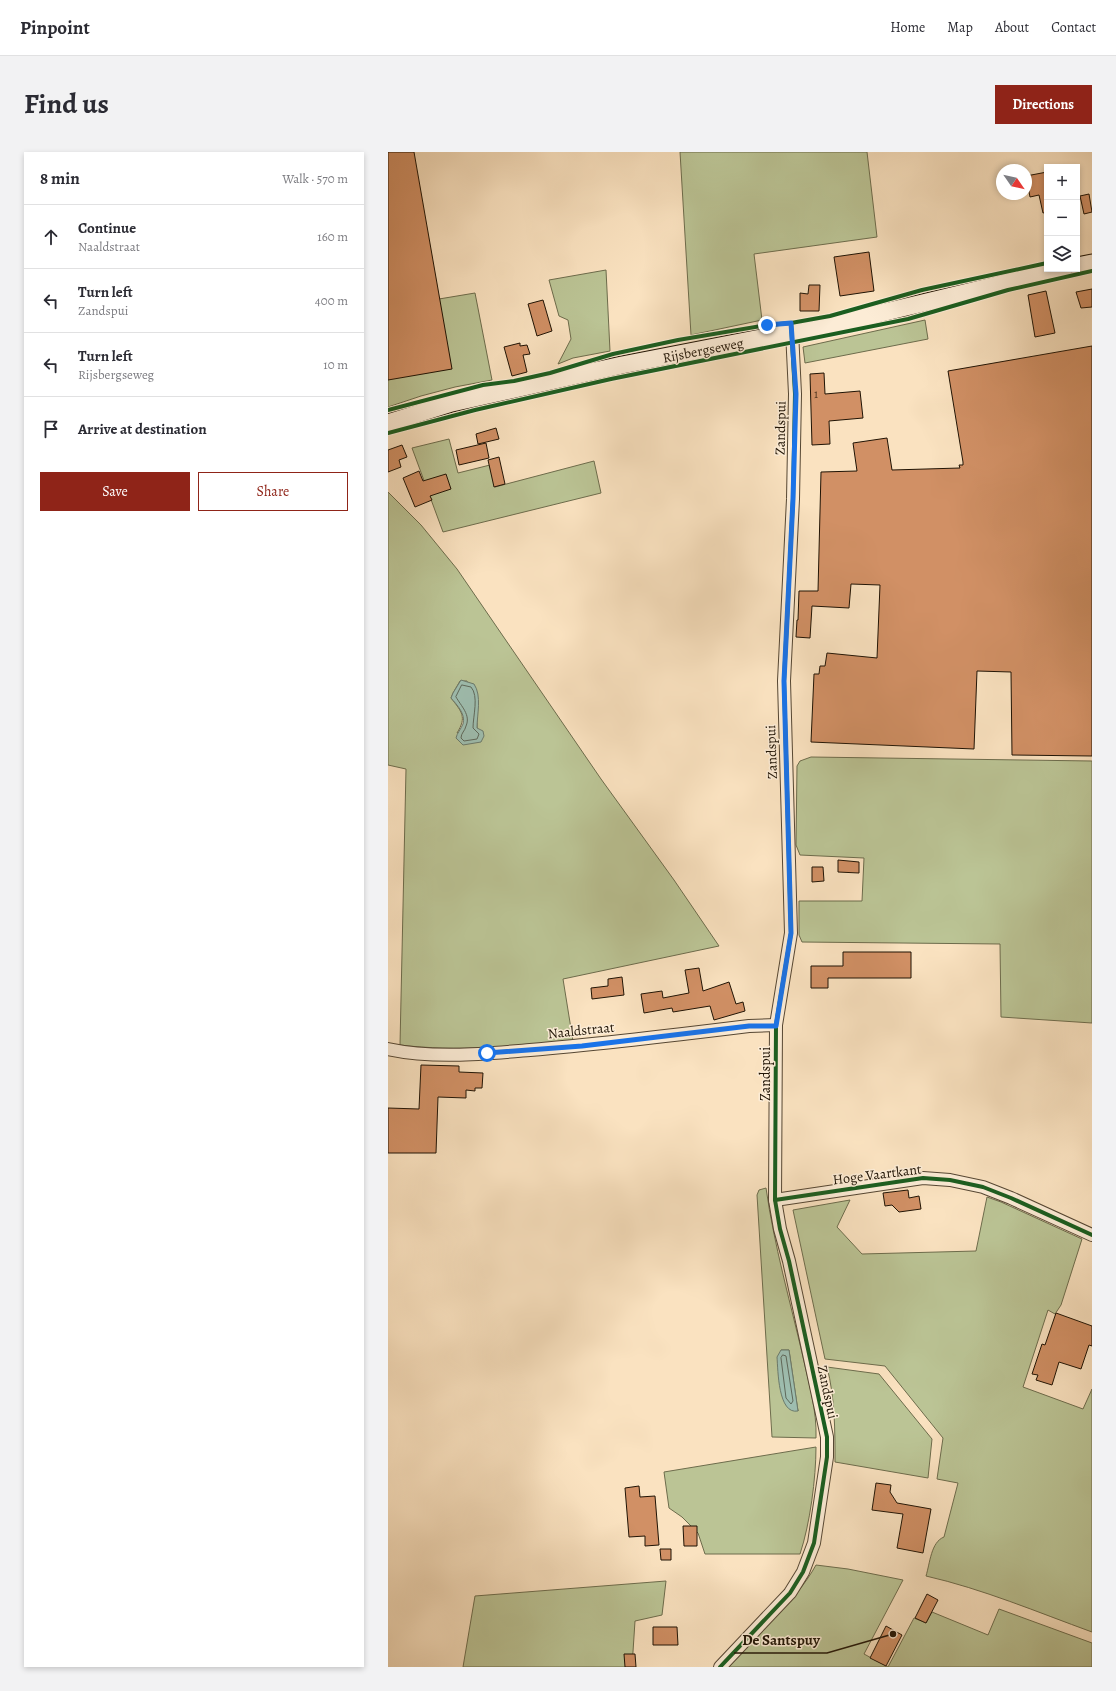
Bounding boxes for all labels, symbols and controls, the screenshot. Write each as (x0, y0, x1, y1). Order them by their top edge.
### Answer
text: Pinpoint (20, 15, 90, 41)
text: Home (890, 18, 925, 37)
text: Map (947, 18, 973, 37)
text: About (995, 18, 1029, 37)
text: Contact (1051, 18, 1096, 37)
text: Find us (24, 85, 109, 123)
button: Directions (995, 85, 1092, 124)
north arrow (996, 164, 1032, 200)
map controls (1044, 164, 1080, 272)
button: + (1044, 164, 1080, 200)
text: 8 min (40, 167, 80, 190)
text: Walk · 570 m (282, 170, 348, 187)
button: − (1044, 200, 1080, 236)
text: Continue (78, 218, 136, 238)
icon: ahead (40, 226, 62, 248)
text: 160 m (317, 228, 348, 245)
button: layers (1044, 236, 1080, 272)
text: Naaldstraat (78, 238, 140, 255)
text: Turn left (78, 282, 133, 302)
icon: left (40, 290, 62, 312)
text: 400 m (315, 292, 348, 309)
text: Zandspui (78, 302, 128, 319)
route end (758, 316, 776, 334)
street label: Rijsbergseweg (661, 333, 745, 368)
text: Turn left (78, 346, 133, 366)
icon: left (40, 354, 62, 376)
text: 10 m (323, 356, 348, 373)
text: Rijsbergseweg (78, 366, 154, 383)
house number: 1 (814, 386, 818, 402)
street label: Zandspui (771, 401, 790, 455)
icon: arrive (40, 418, 62, 440)
text: Arrive at destination (78, 419, 207, 439)
button: Save (40, 472, 190, 511)
button: Share (198, 472, 348, 511)
street label: Zandspui (761, 725, 782, 779)
street label: Naaldstraat (547, 1018, 616, 1043)
route start (478, 1044, 496, 1062)
street label: Zandspui (756, 1047, 775, 1101)
street label: Hoge Vaartkant (832, 1160, 923, 1189)
street label: Zandspui (813, 1364, 842, 1421)
callout: De Santspuy (734, 1626, 827, 1653)
text: De Santspuy (742, 1630, 821, 1650)

